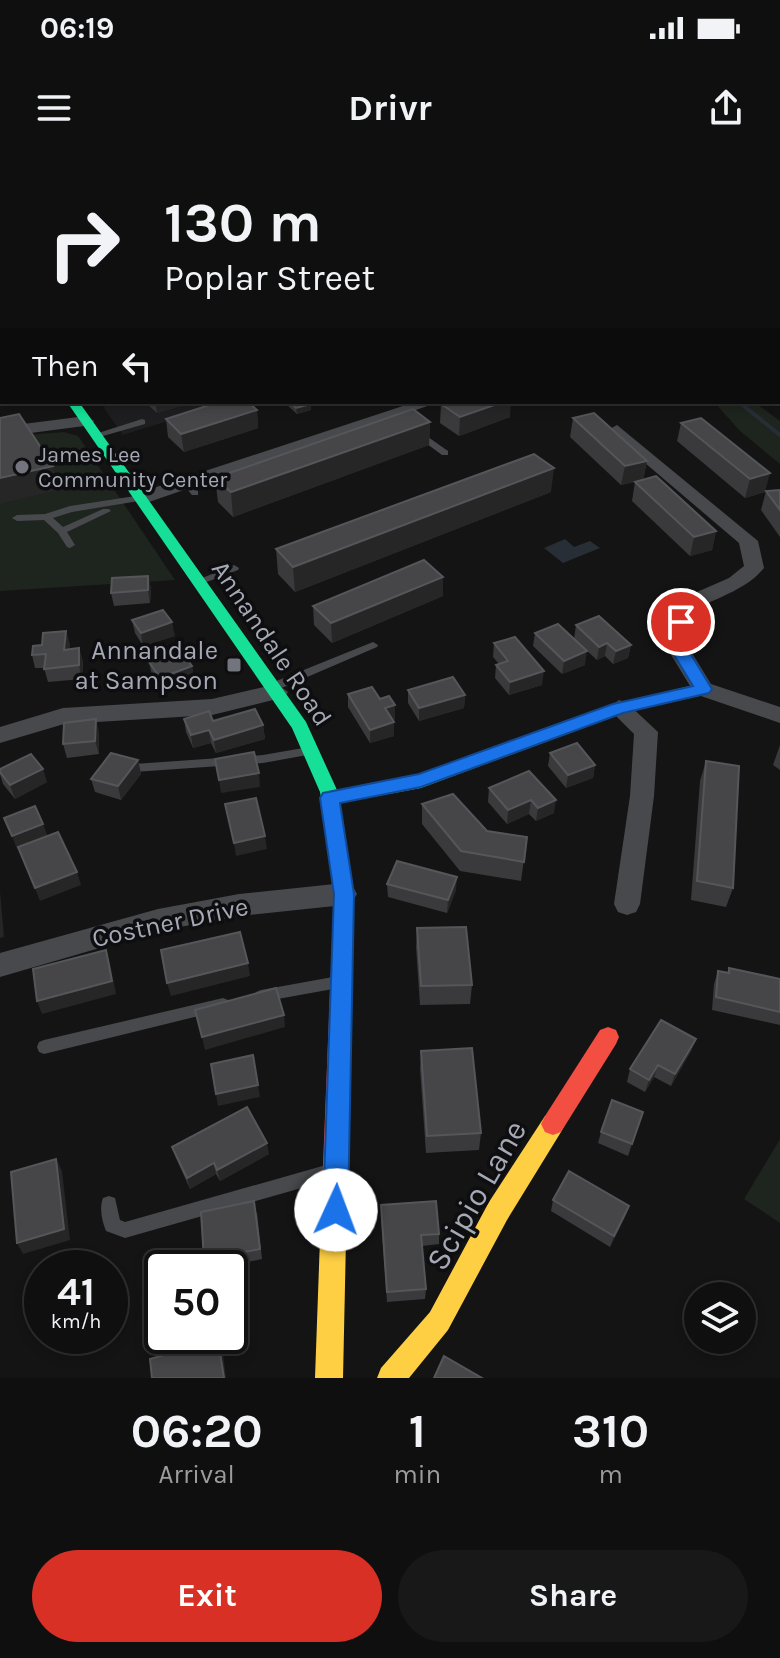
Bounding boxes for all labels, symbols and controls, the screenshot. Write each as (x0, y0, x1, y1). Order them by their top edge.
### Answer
text: 06:19 (40, 10, 114, 46)
icon: menu (32, 86, 76, 130)
icon: share (704, 86, 748, 130)
text: Drivr (348, 87, 432, 129)
text: 130 m (164, 190, 322, 255)
icon: right (32, 192, 136, 296)
text: Poplar Street (164, 257, 375, 299)
icon: left (115, 344, 159, 388)
text: Then (32, 348, 99, 384)
place label: James Lee Community Center (38, 442, 227, 493)
marker: James Lee Community Center (13, 458, 31, 476)
street label: Annandale Road (205, 555, 338, 732)
pin (647, 588, 715, 656)
icon: arrive (659, 600, 703, 644)
place label: Annandale at Sampson (75, 635, 218, 696)
marker: Annandale at Sampson (225, 656, 243, 674)
street label: Costner Drive (89, 891, 251, 954)
street label: Scipio Lane (419, 1114, 534, 1277)
position arrow (294, 1168, 378, 1252)
speed limit sign: 50 (144, 1250, 248, 1354)
text: 41 (57, 1268, 95, 1315)
map controls (684, 1282, 756, 1354)
button: layers (684, 1282, 756, 1354)
text: km/h (51, 1310, 101, 1333)
text: 06:20 (131, 1403, 263, 1459)
text: 1 (409, 1403, 426, 1459)
text: 310 (572, 1403, 649, 1459)
text: Arrival (159, 1459, 235, 1490)
text: min (393, 1459, 441, 1490)
text: m (598, 1459, 623, 1490)
button: Exit (32, 1550, 382, 1642)
button: Share (398, 1550, 748, 1642)

